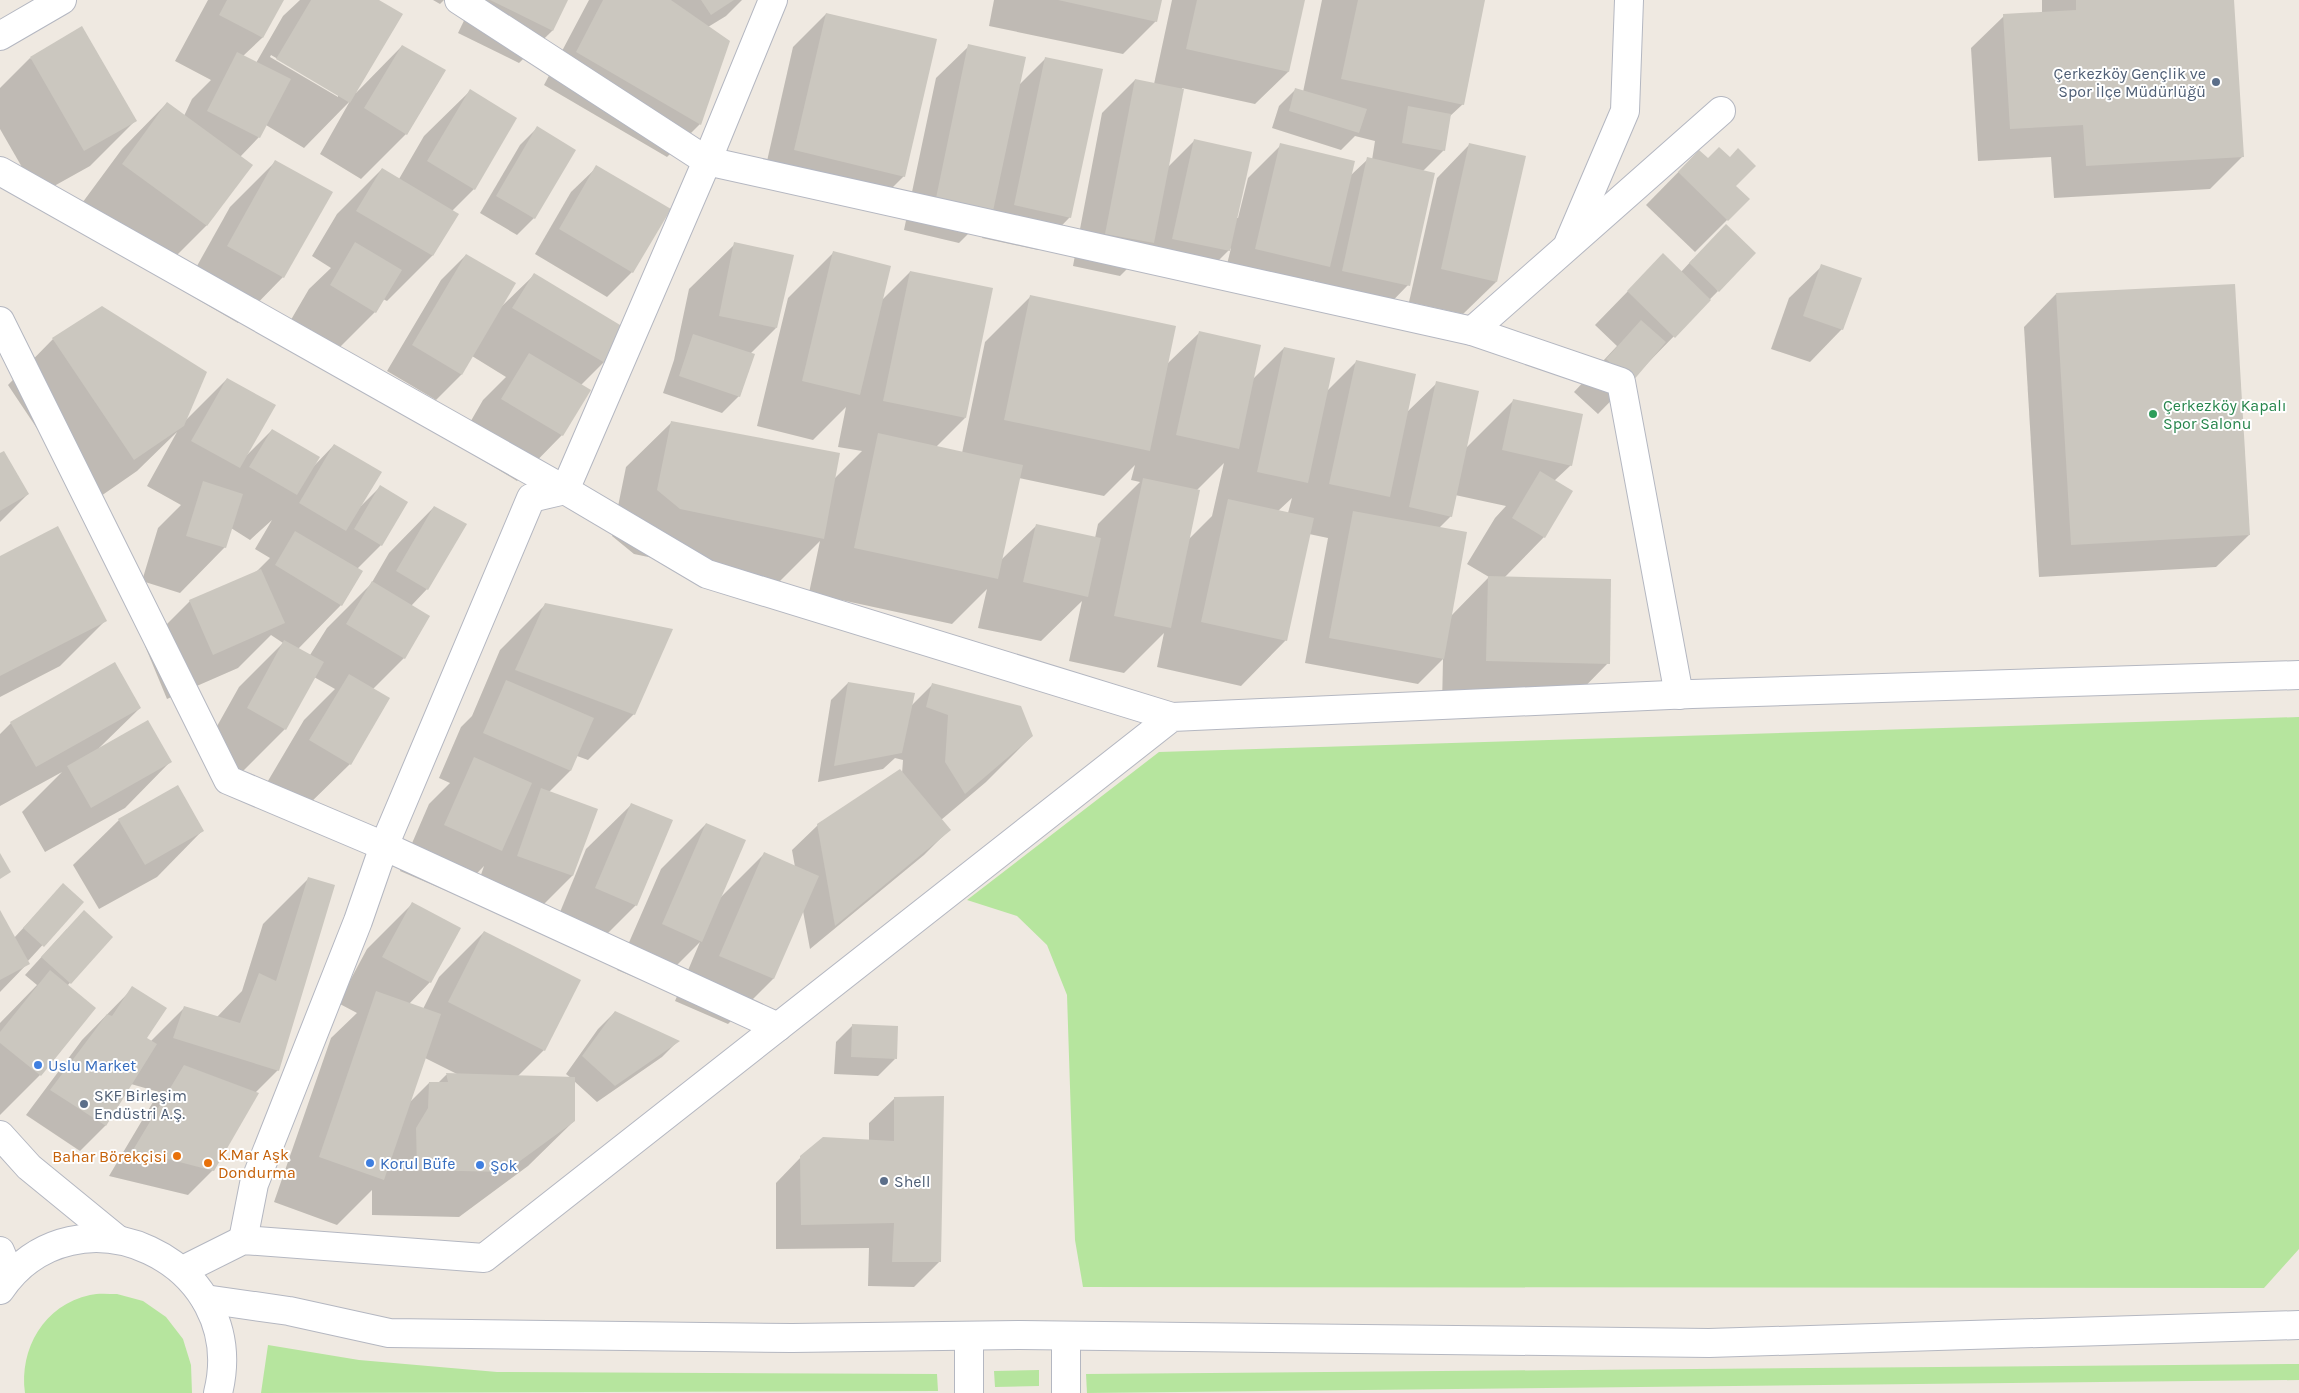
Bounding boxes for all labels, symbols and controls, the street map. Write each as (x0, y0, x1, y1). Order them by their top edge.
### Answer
place label: Çerkezköy Gençlik ve Spor İlçe Müdürlüğü (2054, 64, 2206, 101)
marker: Çerkezköy Gençlik ve Spor İlçe Müdürlüğü (2210, 76, 2222, 88)
place label: Çerkezköy Kapalı Spor Salonu (2163, 396, 2287, 433)
marker: Çerkezköy Kapalı Spor Salonu (2147, 408, 2159, 420)
place label: Uslu Market (48, 1056, 136, 1075)
marker: Uslu Market (32, 1059, 44, 1071)
place label: SKF Birleşim Endüstri A.Ş. (94, 1086, 187, 1123)
marker: SKF Birleşim Endüstri A.Ş. (78, 1098, 90, 1110)
place label: K.Mar Aşk Dondurma (218, 1145, 296, 1182)
place label: Bahar Börekçisi (52, 1147, 167, 1166)
marker: Bahar Börekçisi (171, 1150, 183, 1162)
place label: Korul Büfe (380, 1154, 456, 1173)
place label: Şok (490, 1156, 517, 1175)
marker: K.Mar Aşk Dondurma (202, 1157, 214, 1169)
marker: Korul Büfe (364, 1157, 376, 1169)
marker: Şok (474, 1159, 486, 1171)
place label: Shell (894, 1172, 931, 1191)
marker: Shell (878, 1175, 890, 1187)

